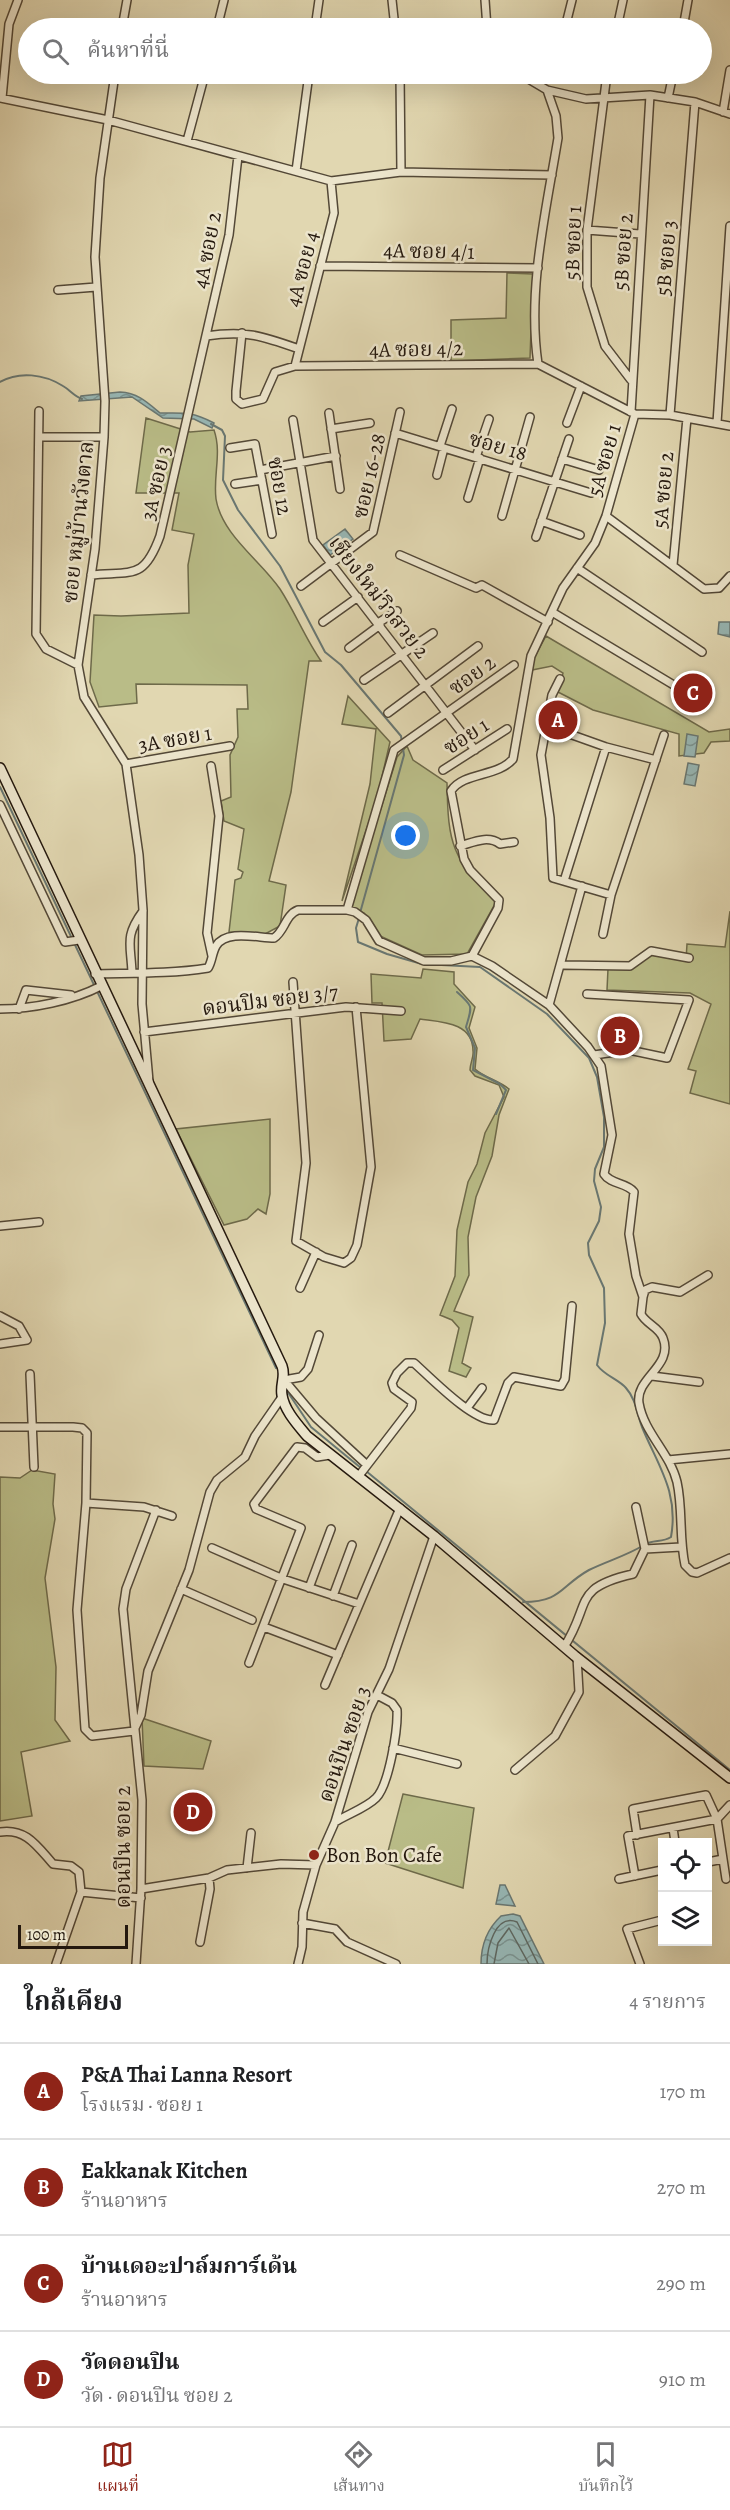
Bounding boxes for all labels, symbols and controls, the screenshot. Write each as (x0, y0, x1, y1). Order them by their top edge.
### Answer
search box (18, 18, 712, 84)
icon: search (39, 35, 72, 68)
text: ค้นหาที่นี่ (87, 35, 169, 65)
street label: 5B ซอย 1 (558, 205, 588, 281)
street label: 4A ซอย 2 (186, 209, 228, 291)
street label: 5B ซอย 2 (606, 212, 640, 292)
street label: 5B ซอย 3 (649, 219, 683, 297)
street label: 4A ซอย 4 (278, 228, 326, 310)
street label: 4A ซอย 4/1 (383, 236, 475, 266)
street label: 4A ซอย 4/2 (369, 334, 463, 364)
street label: 5A ซอย 1 (580, 420, 628, 500)
street label: ซอย 18 (466, 424, 530, 468)
street label: ซอย 16-28 (346, 431, 392, 521)
street label: ซอย หมู่บ้านวังตาล (56, 440, 100, 604)
street label: 3A ซอย 3 (134, 443, 178, 523)
street label: 5A ซอย 2 (646, 450, 680, 530)
street label: ซอย 12 (261, 455, 299, 517)
street label: เชียงใหม่วิวสวย 2 (322, 529, 437, 664)
street label: ซอย 2 (443, 648, 501, 702)
pin: C (674, 670, 712, 716)
pin: A (538, 698, 578, 742)
street label: ซอย 1 (438, 711, 494, 761)
street label: 3A ซอย 1 (136, 719, 214, 759)
your location (391, 821, 420, 850)
street label: ดอนปิม ซอย 3/7 (200, 978, 340, 1022)
pin: B (600, 1014, 640, 1058)
street label: ดอนปิน ซอย 3 (311, 1682, 377, 1806)
street label: ดอนปิน ซอย 2 (109, 1786, 137, 1908)
pin: D (174, 1790, 212, 1834)
map controls (658, 1838, 712, 1946)
button: locate (658, 1838, 712, 1892)
place label: Bon Bon Cafe (326, 1841, 442, 1869)
marker: Bon Bon Cafe (307, 1848, 321, 1862)
button: layers (658, 1892, 712, 1946)
scale bar (18, 1922, 128, 1950)
text: 100 m (27, 1924, 66, 1946)
text: ใกล้เคียง (24, 1984, 123, 2019)
text: 4 รายการ (629, 1988, 706, 2015)
text: P&A Thai Lanna Resort (81, 2060, 292, 2090)
text: A (37, 2078, 50, 2105)
text: 170 m (660, 2078, 706, 2105)
text: โรงแรม · ซอย 1 (81, 2091, 203, 2118)
text: Eakkanak Kitchen (81, 2156, 248, 2186)
text: B (37, 2174, 50, 2201)
text: 270 m (657, 2174, 706, 2201)
text: ร้านอาหาร (81, 2187, 168, 2214)
text: บ้านเดอะปาล์มการ์เด้น (81, 2251, 297, 2281)
text: C (37, 2270, 50, 2297)
text: 290 m (656, 2270, 706, 2297)
text: ร้านอาหาร (81, 2286, 168, 2313)
text: วัดดอนปิน (81, 2347, 180, 2377)
text: D (37, 2366, 50, 2393)
text: 910 m (659, 2366, 706, 2393)
text: วัด · ดอนปิน ซอย 2 (81, 2382, 233, 2409)
tab: แผนที่ (97, 2438, 139, 2500)
tab: เส้นทาง (333, 2438, 385, 2500)
tab: บันทึกไว้ (579, 2438, 633, 2500)

